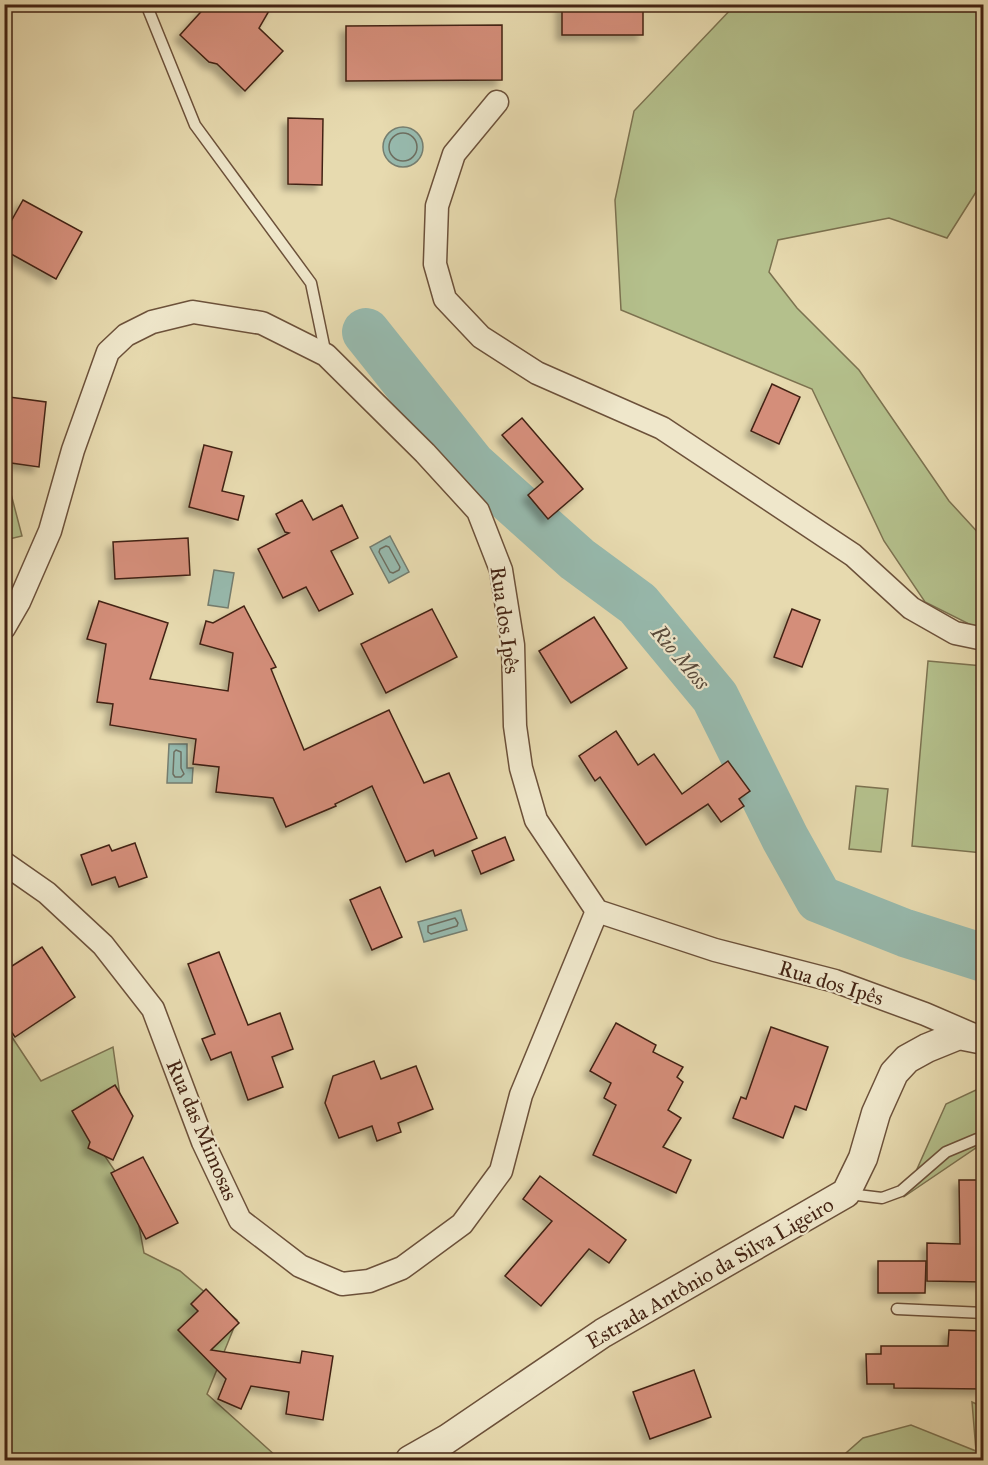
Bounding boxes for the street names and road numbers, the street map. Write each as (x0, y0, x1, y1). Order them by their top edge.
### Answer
street label: Rua dos Ipês (485, 565, 525, 675)
street label: Rua dos Ipês (775, 955, 887, 1011)
street label: Rua das Mimosas (161, 1056, 243, 1204)
street label: Estrada Antônio da Silva Ligeiro (582, 1191, 839, 1355)

